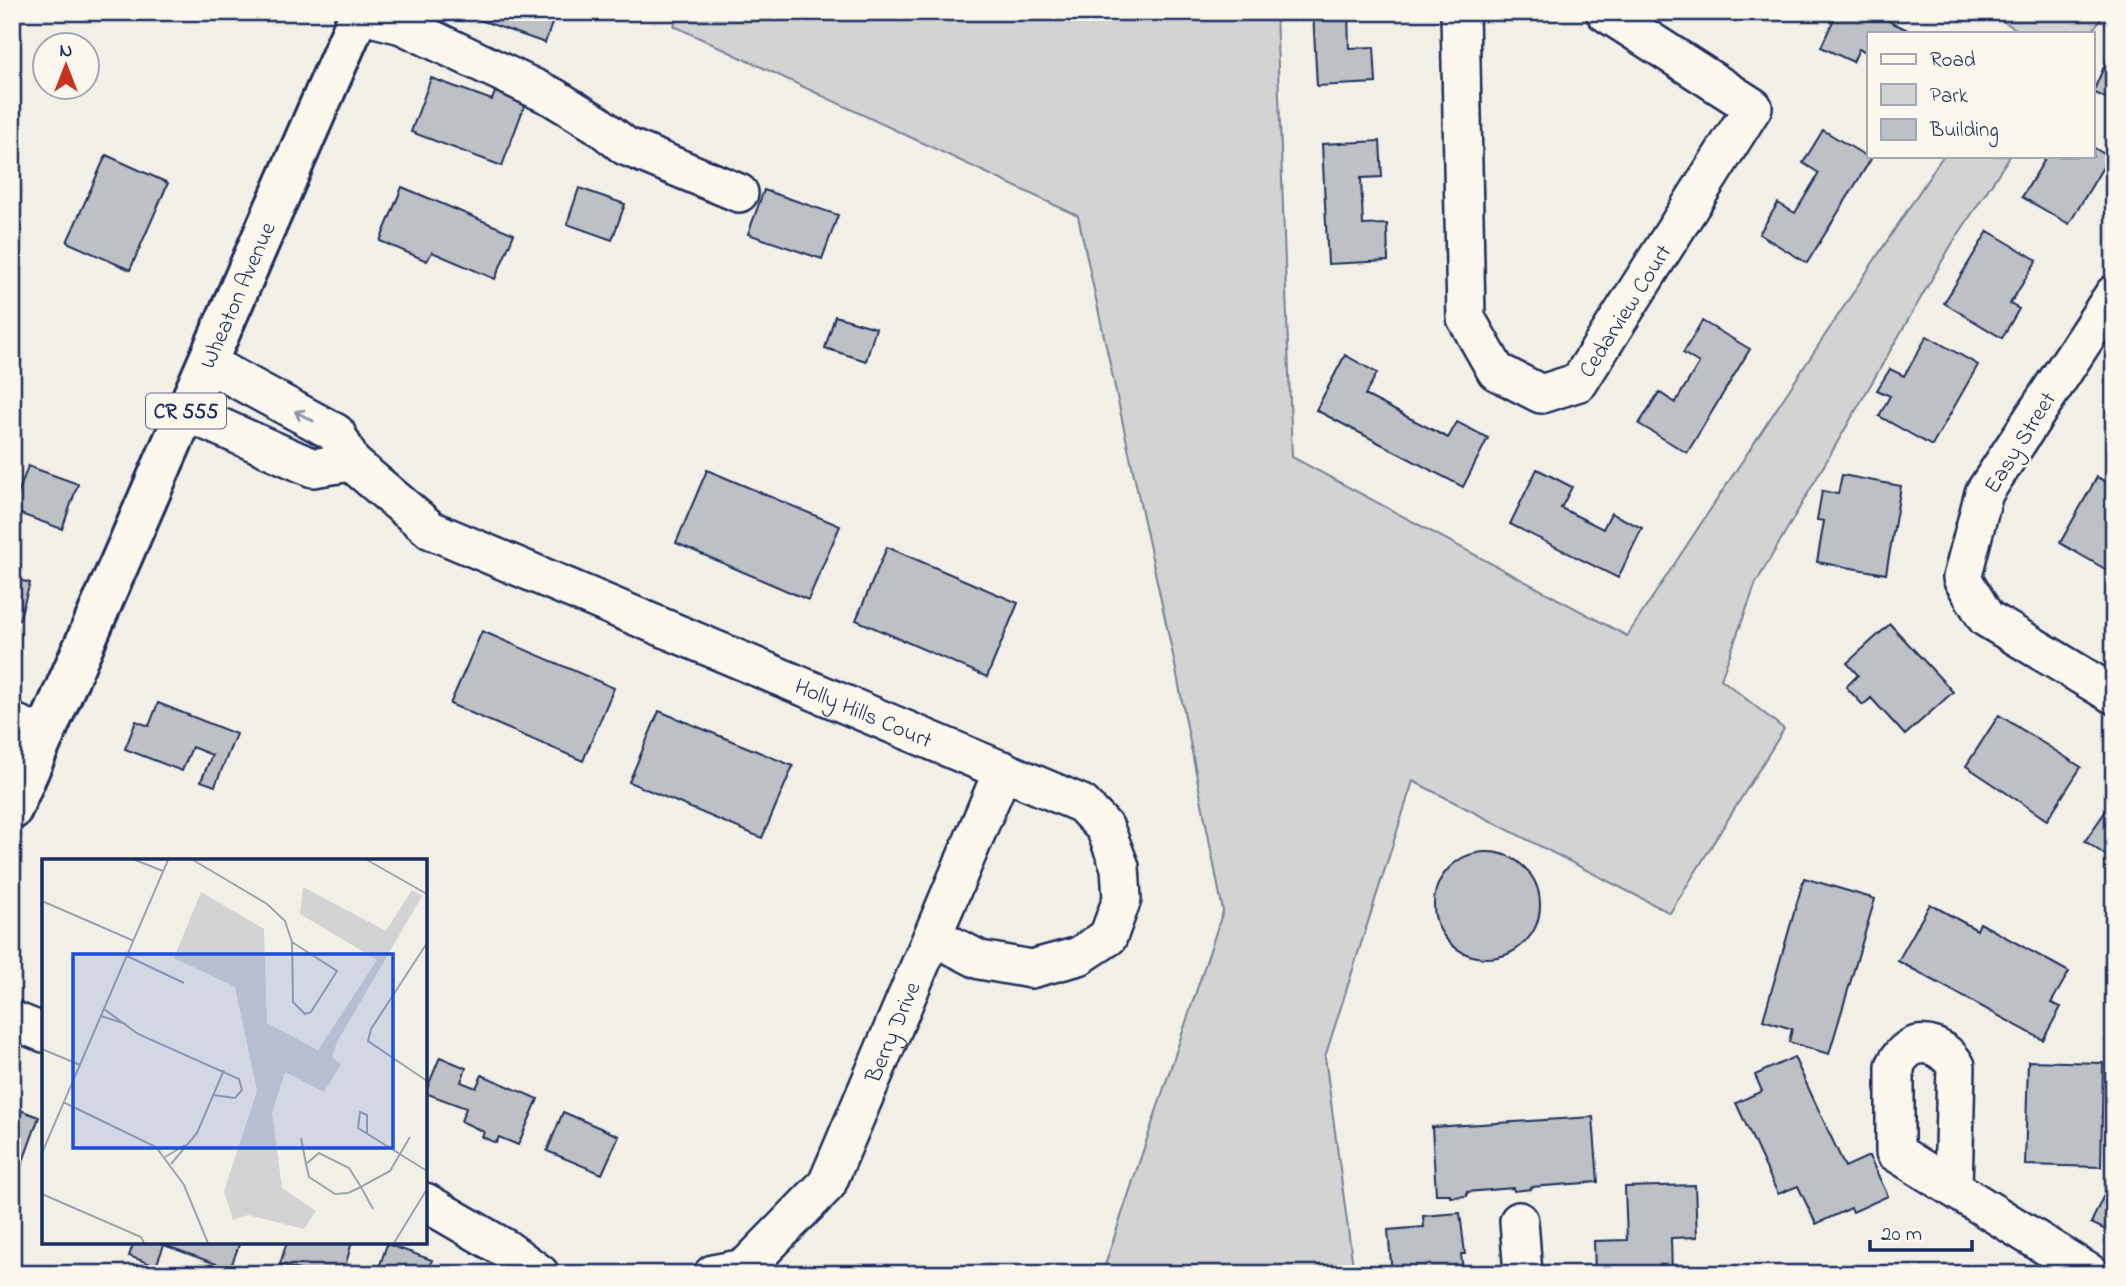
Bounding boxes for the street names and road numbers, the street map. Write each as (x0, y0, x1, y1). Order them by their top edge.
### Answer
street label: Wheaton Avenue (192, 217, 286, 374)
street label: Cedarview Court (1572, 238, 1681, 385)
street label: Easy Street (1977, 386, 2067, 502)
road number: CR 555 (146, 394, 226, 428)
street label: Holly Hills Court (789, 671, 937, 758)
street label: Berry Drive (858, 976, 930, 1089)

